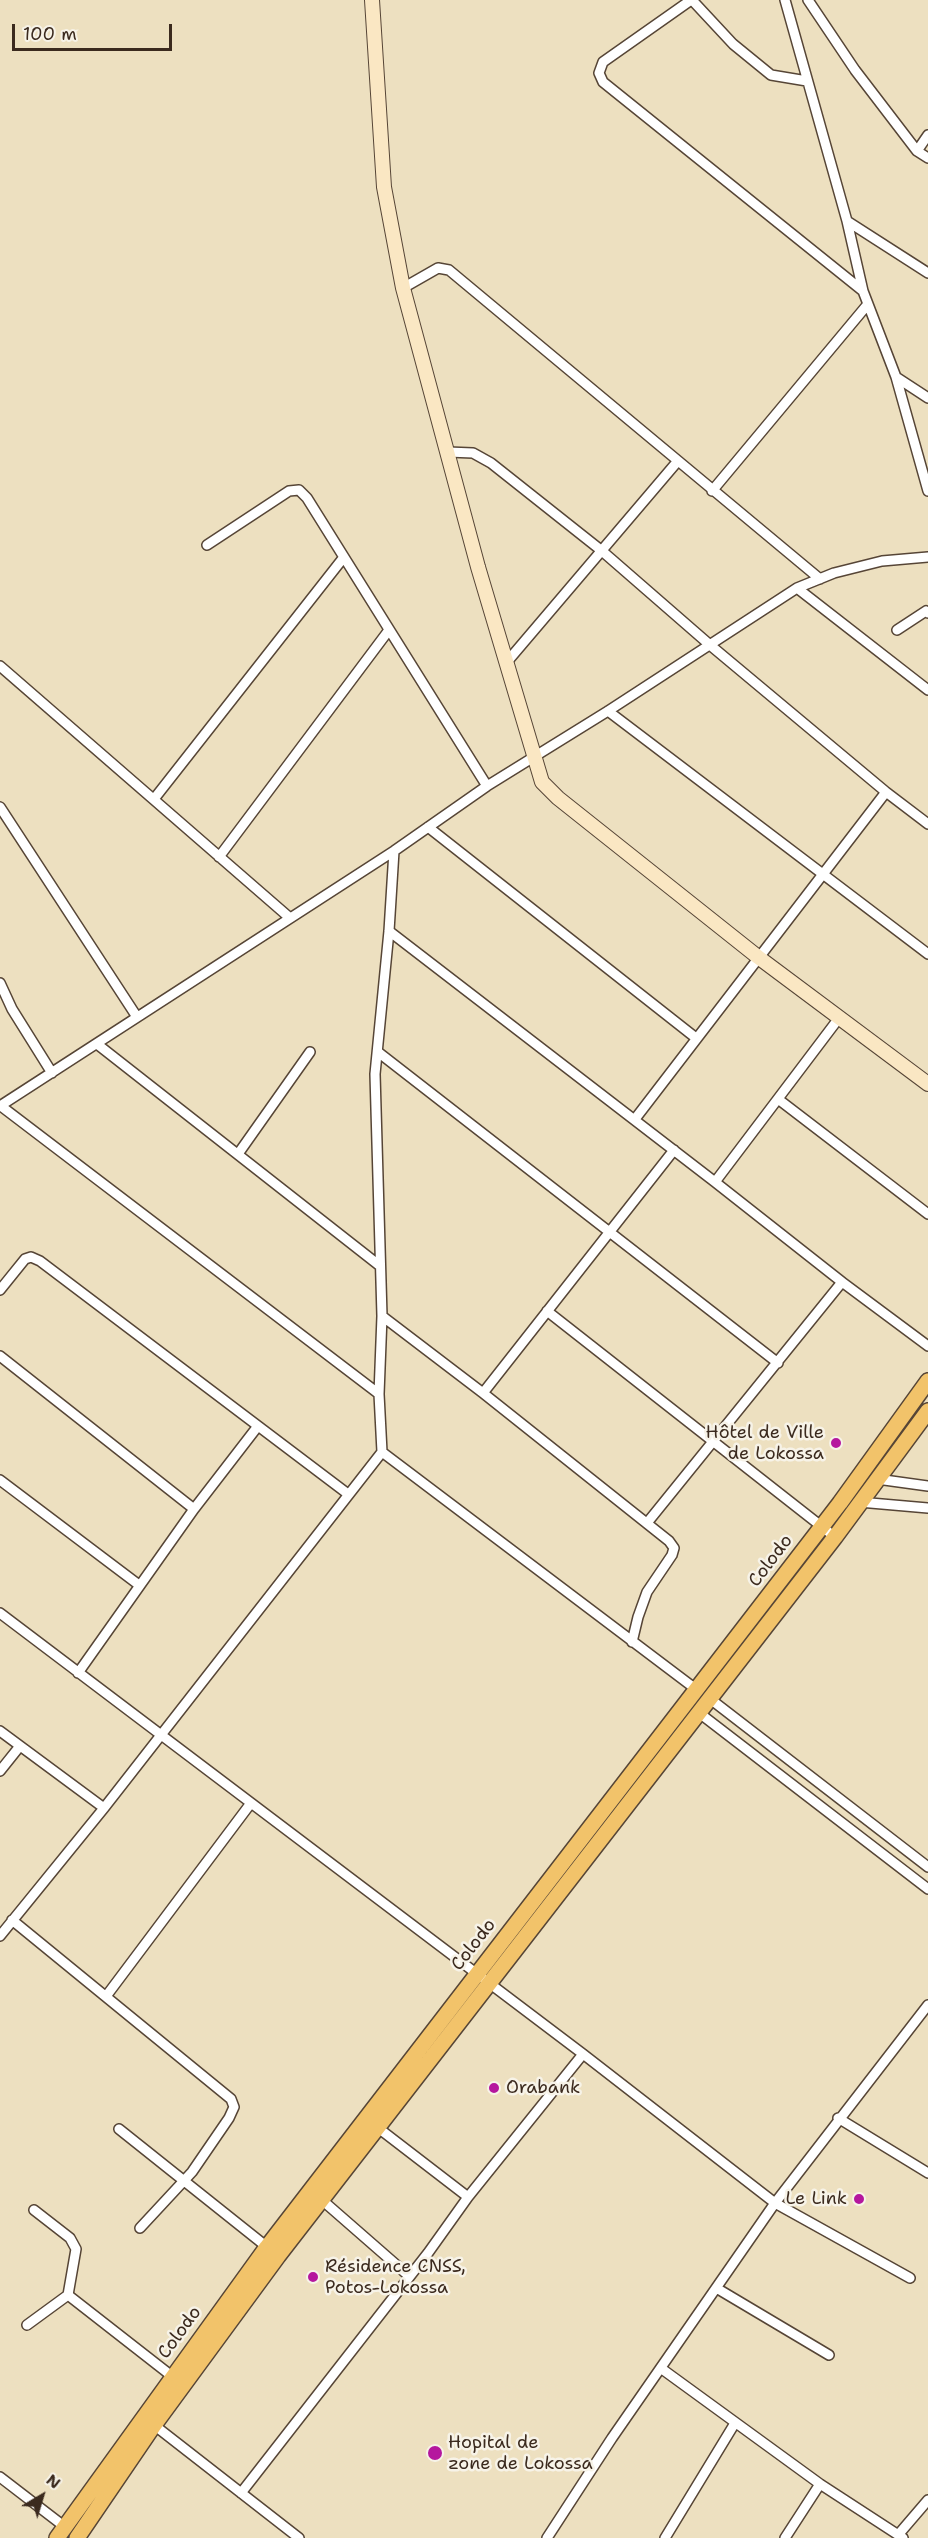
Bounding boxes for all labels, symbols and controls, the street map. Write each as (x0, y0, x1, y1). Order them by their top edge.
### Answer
scale bar (15, 12, 176, 50)
text: 100 m (23, 22, 77, 46)
place label: Hôtel de Ville de Lokossa (705, 1422, 824, 1464)
marker: Hôtel de Ville de Lokossa (829, 1436, 843, 1450)
street label: Colodo (744, 1531, 798, 1591)
street label: Colodo (447, 1915, 501, 1975)
place label: Orabank (506, 2077, 580, 2099)
marker: Orabank (487, 2081, 501, 2095)
place label: Le Link (786, 2188, 847, 2210)
marker: Le Link (852, 2192, 866, 2206)
place label: Résidence CNSS, Potos-Lokossa (325, 2256, 466, 2298)
marker: Résidence CNSS, Potos-Lokossa (306, 2270, 320, 2284)
street label: Colodo (154, 2303, 206, 2363)
place label: Hopital de zone de Lokossa (448, 2432, 593, 2474)
marker: Hopital de zone de Lokossa (426, 2444, 444, 2462)
north arrow (12, 2466, 72, 2526)
text: N (42, 2469, 65, 2494)

